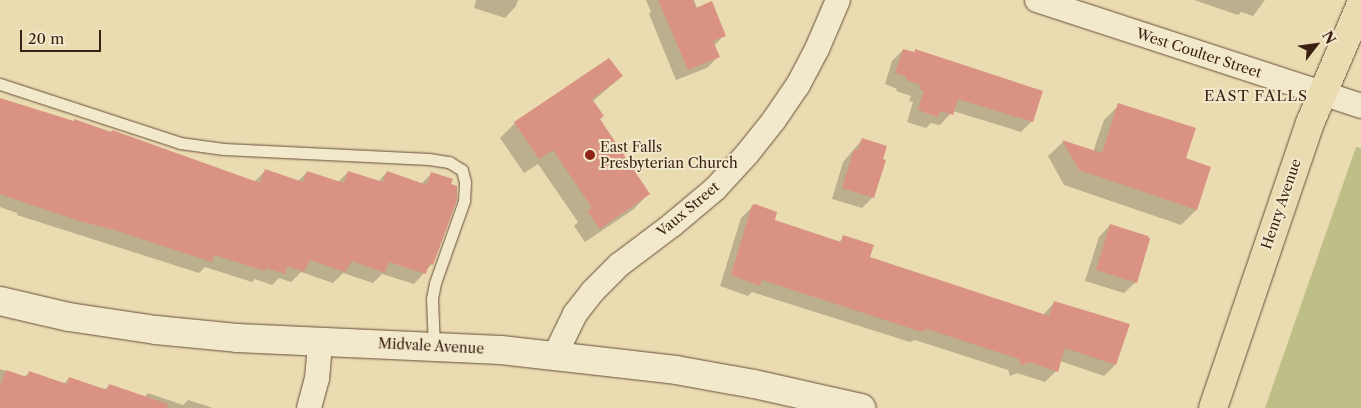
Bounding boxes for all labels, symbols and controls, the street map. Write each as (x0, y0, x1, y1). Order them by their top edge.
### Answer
scale bar (22, 20, 104, 52)
north arrow (1291, 20, 1341, 70)
street label: West Coulter Street (1134, 25, 1264, 81)
text: N (1318, 28, 1340, 47)
text: 20 m (28, 29, 64, 48)
district label: EAST FALLS (1203, 87, 1309, 105)
place label: East Falls Presbyterian Church (600, 139, 738, 172)
marker: East Falls Presbyterian Church (584, 149, 596, 161)
street label: Henry Avenue (1258, 156, 1304, 252)
street label: Vaux Street (653, 178, 723, 240)
street label: Midvale Avenue (377, 335, 485, 357)

